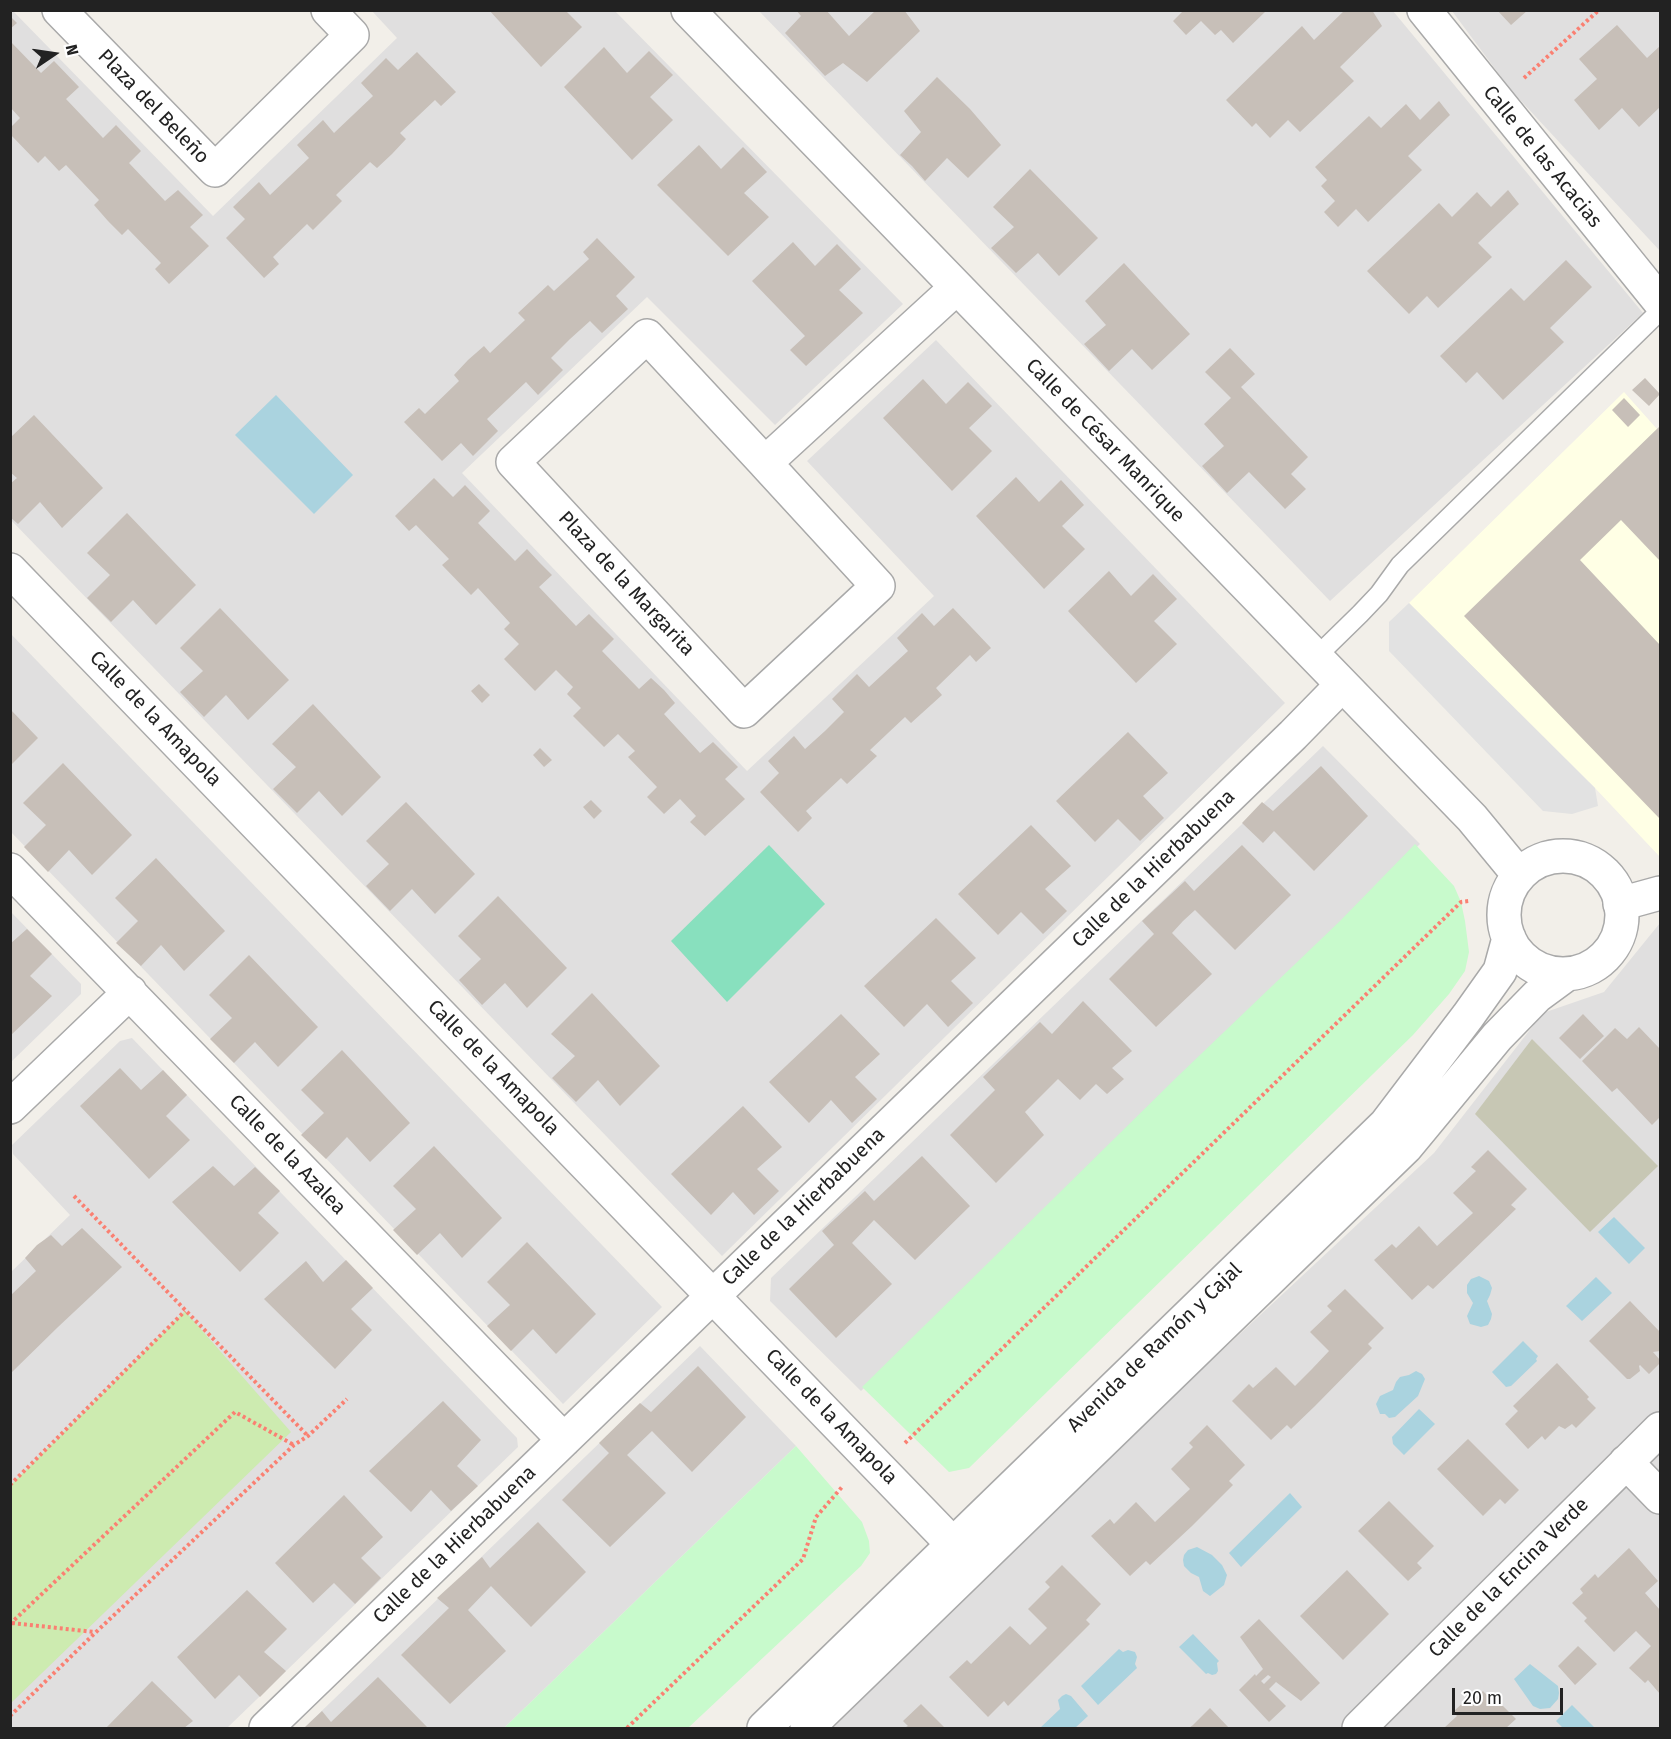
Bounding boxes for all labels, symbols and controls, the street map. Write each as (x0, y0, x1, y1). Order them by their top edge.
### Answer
north arrow (24, 24, 84, 84)
text: N (62, 43, 82, 57)
street label: Plaza del Beleño (92, 45, 214, 169)
street label: Calle de las Acacias (1477, 81, 1607, 233)
street label: Calle de César Manrique (1021, 354, 1189, 528)
street label: Plaza de la Margarita (553, 507, 699, 661)
street label: Calle de la Amapola (84, 646, 226, 792)
street label: Calle de la Hierbabuena (1068, 785, 1240, 953)
street label: Calle de la Amapola (422, 995, 564, 1141)
street label: Calle de la Azalea (224, 1090, 350, 1220)
street label: Calle de la Hierbabuena (718, 1123, 890, 1291)
street label: Avenida de Ramón y Cajal (1063, 1258, 1247, 1438)
street label: Calle de la Amapola (760, 1344, 902, 1490)
street label: Calle de la Hierbabuena (369, 1461, 541, 1629)
street label: Calle de la Encina Verde (1424, 1493, 1594, 1663)
scale bar (1455, 1676, 1566, 1714)
text: 20 m (1463, 1687, 1502, 1709)

